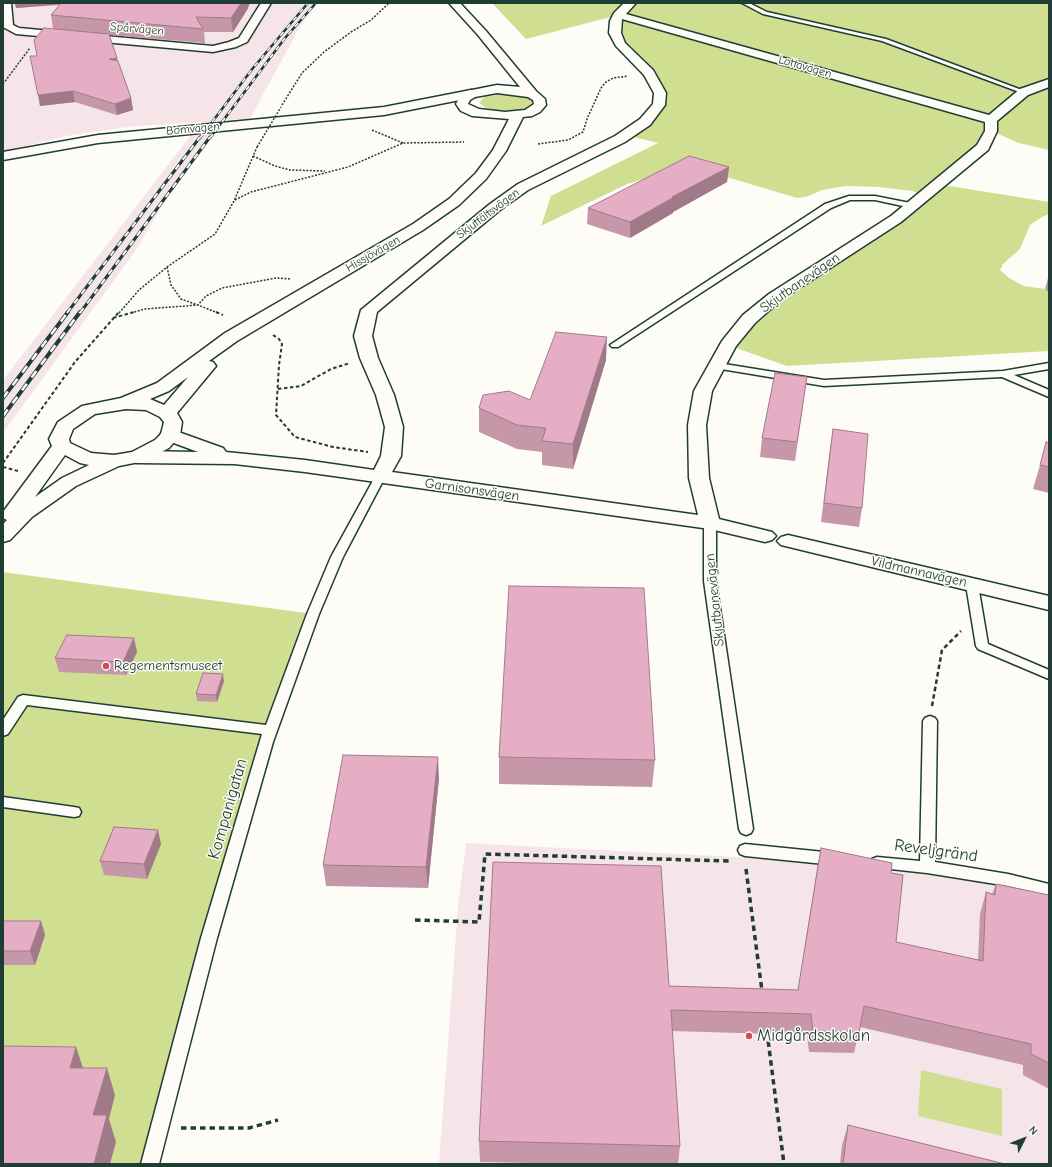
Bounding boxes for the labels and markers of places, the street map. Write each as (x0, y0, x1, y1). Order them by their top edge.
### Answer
place label: Regementsmuseet (114, 658, 222, 674)
marker: Regementsmuseet (101, 661, 111, 671)
place label: Midgårdsskolan (757, 1026, 870, 1046)
marker: Midgårdsskolan (744, 1031, 754, 1041)

